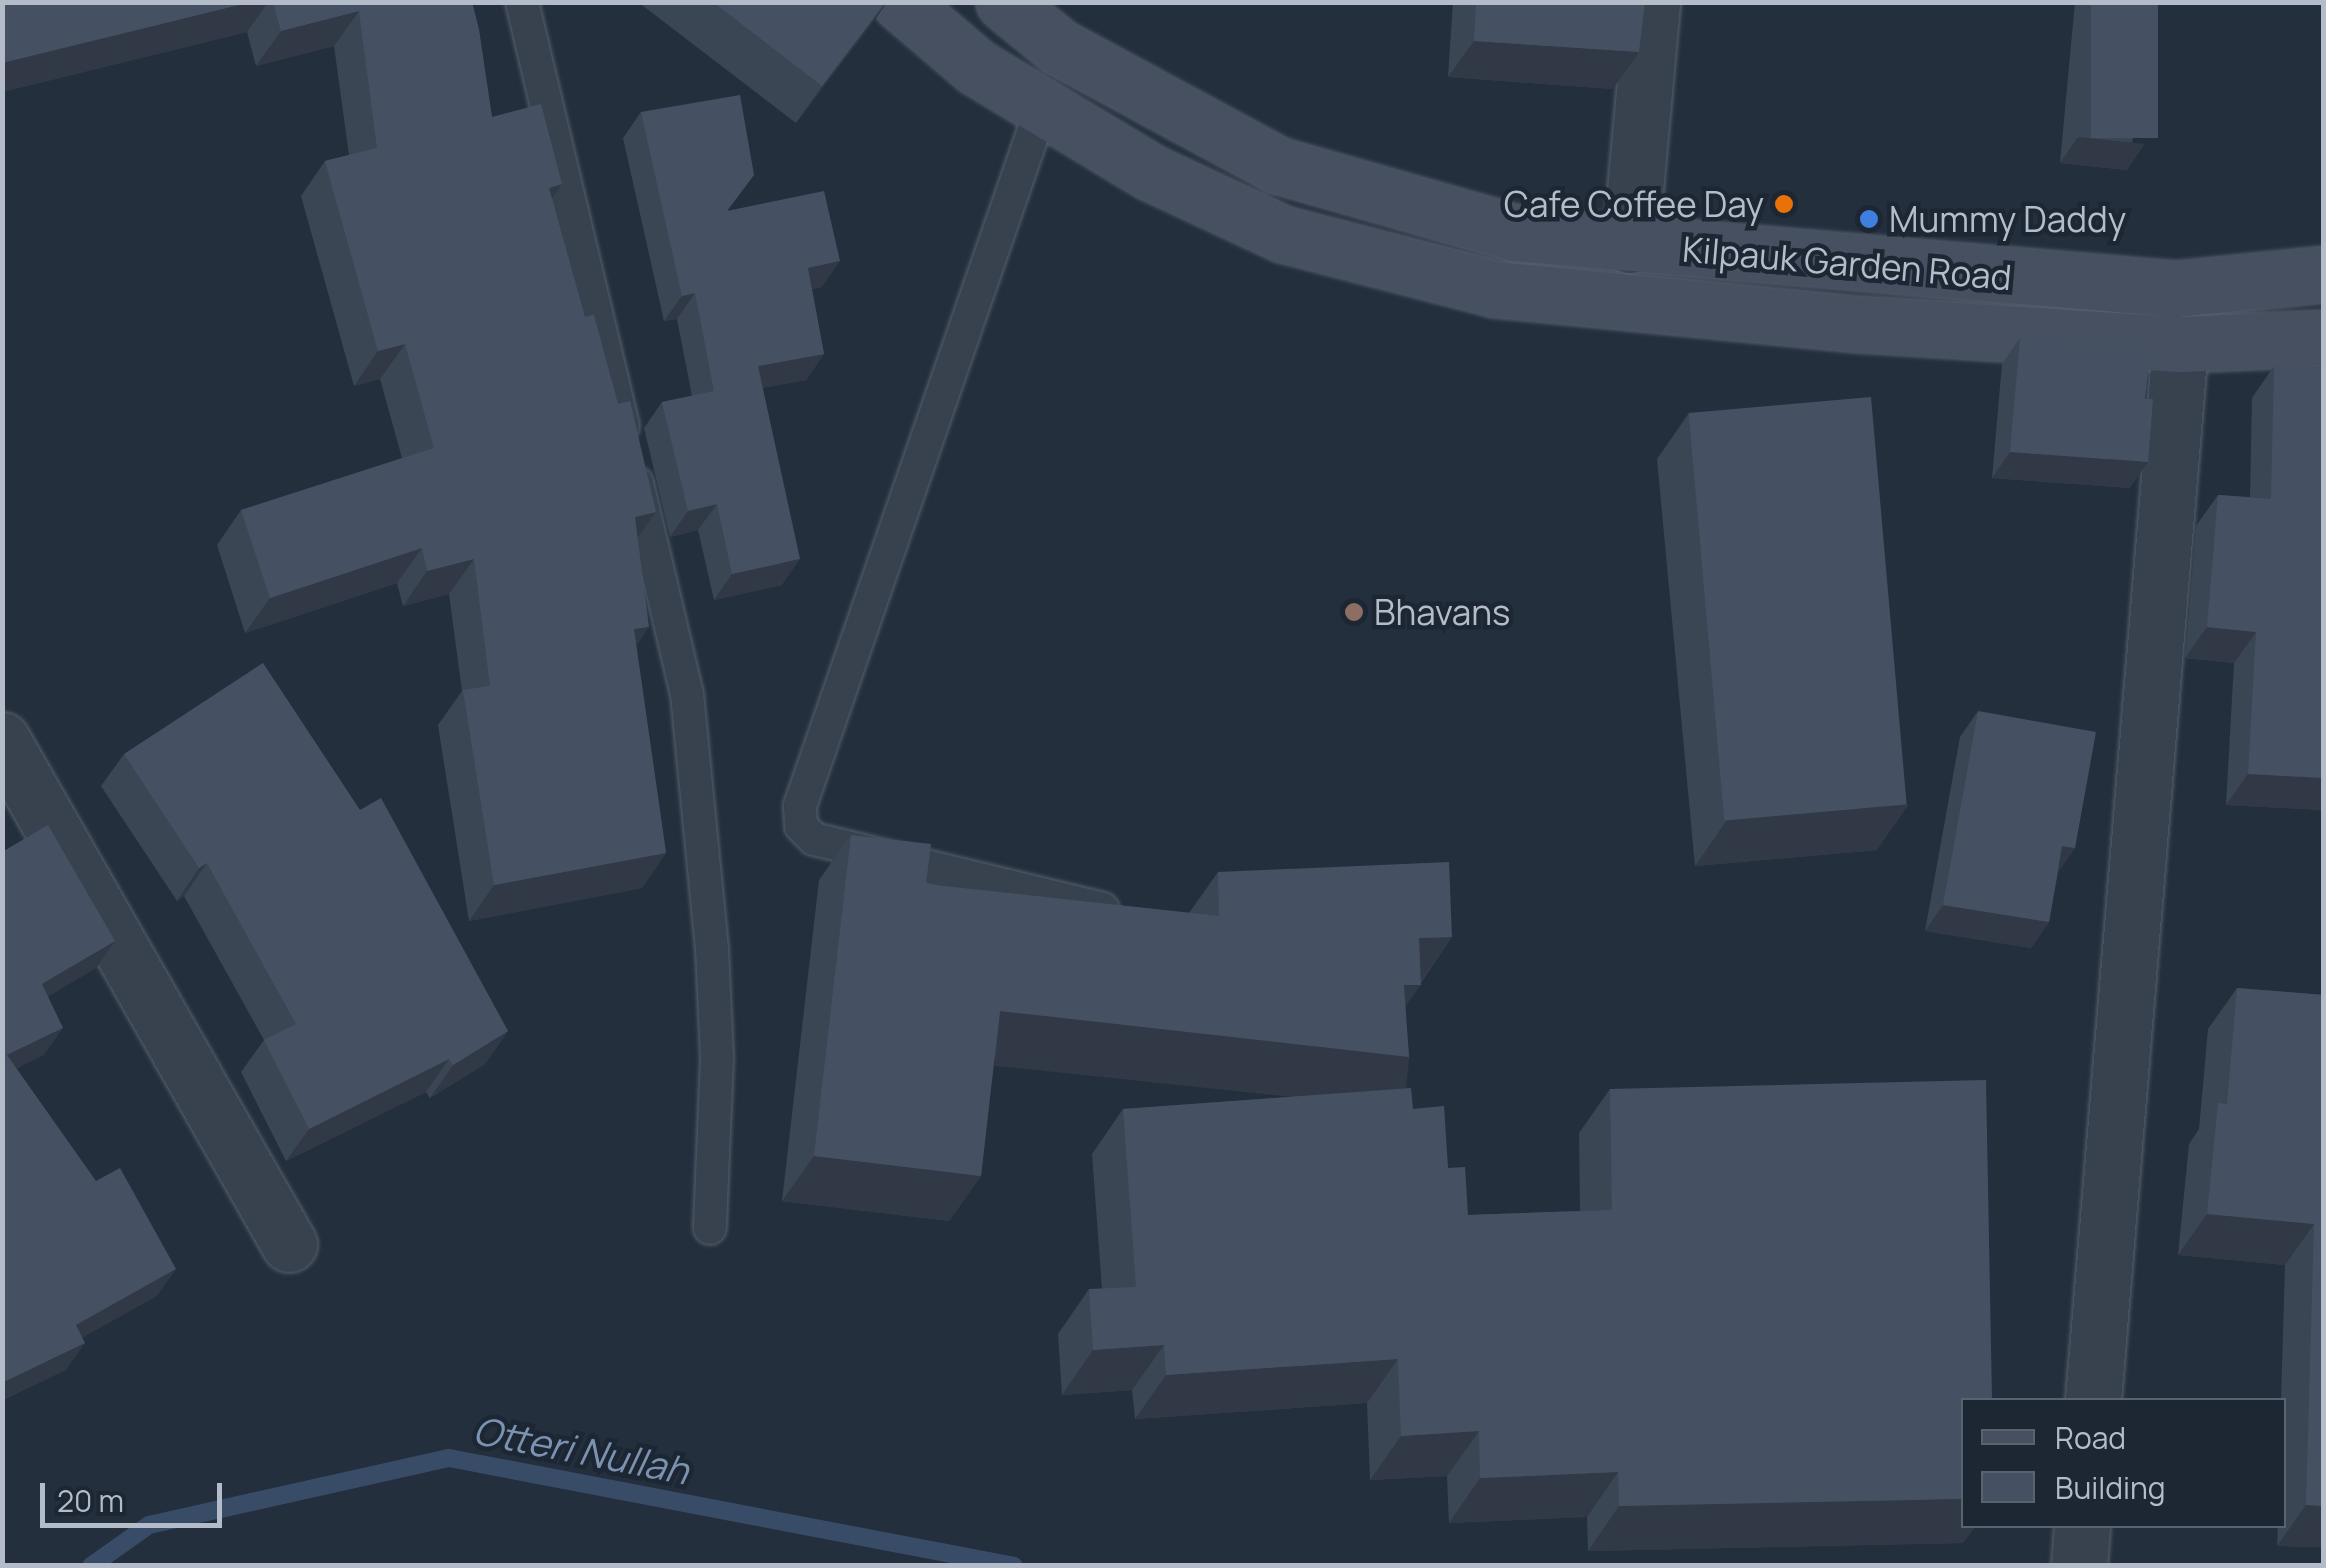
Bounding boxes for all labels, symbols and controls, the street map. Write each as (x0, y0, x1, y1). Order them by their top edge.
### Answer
place label: Cafe Coffee Day (1504, 183, 1764, 225)
marker: Cafe Coffee Day (1773, 193, 1795, 215)
place label: Mummy Daddy (1889, 198, 2126, 240)
marker: Mummy Daddy (1858, 208, 1880, 230)
street label: Kilpauk Garden Road (1681, 228, 2013, 298)
place label: Bhavans (1374, 591, 1510, 633)
marker: Bhavans (1343, 601, 1365, 623)
legend (1961, 1398, 2286, 1528)
water label: Otteri Nullah (470, 1407, 692, 1493)
text: Road (2055, 1417, 2126, 1458)
scale bar (45, 1463, 228, 1525)
text: Building (2055, 1467, 2166, 1508)
text: 20 m (57, 1480, 124, 1521)

